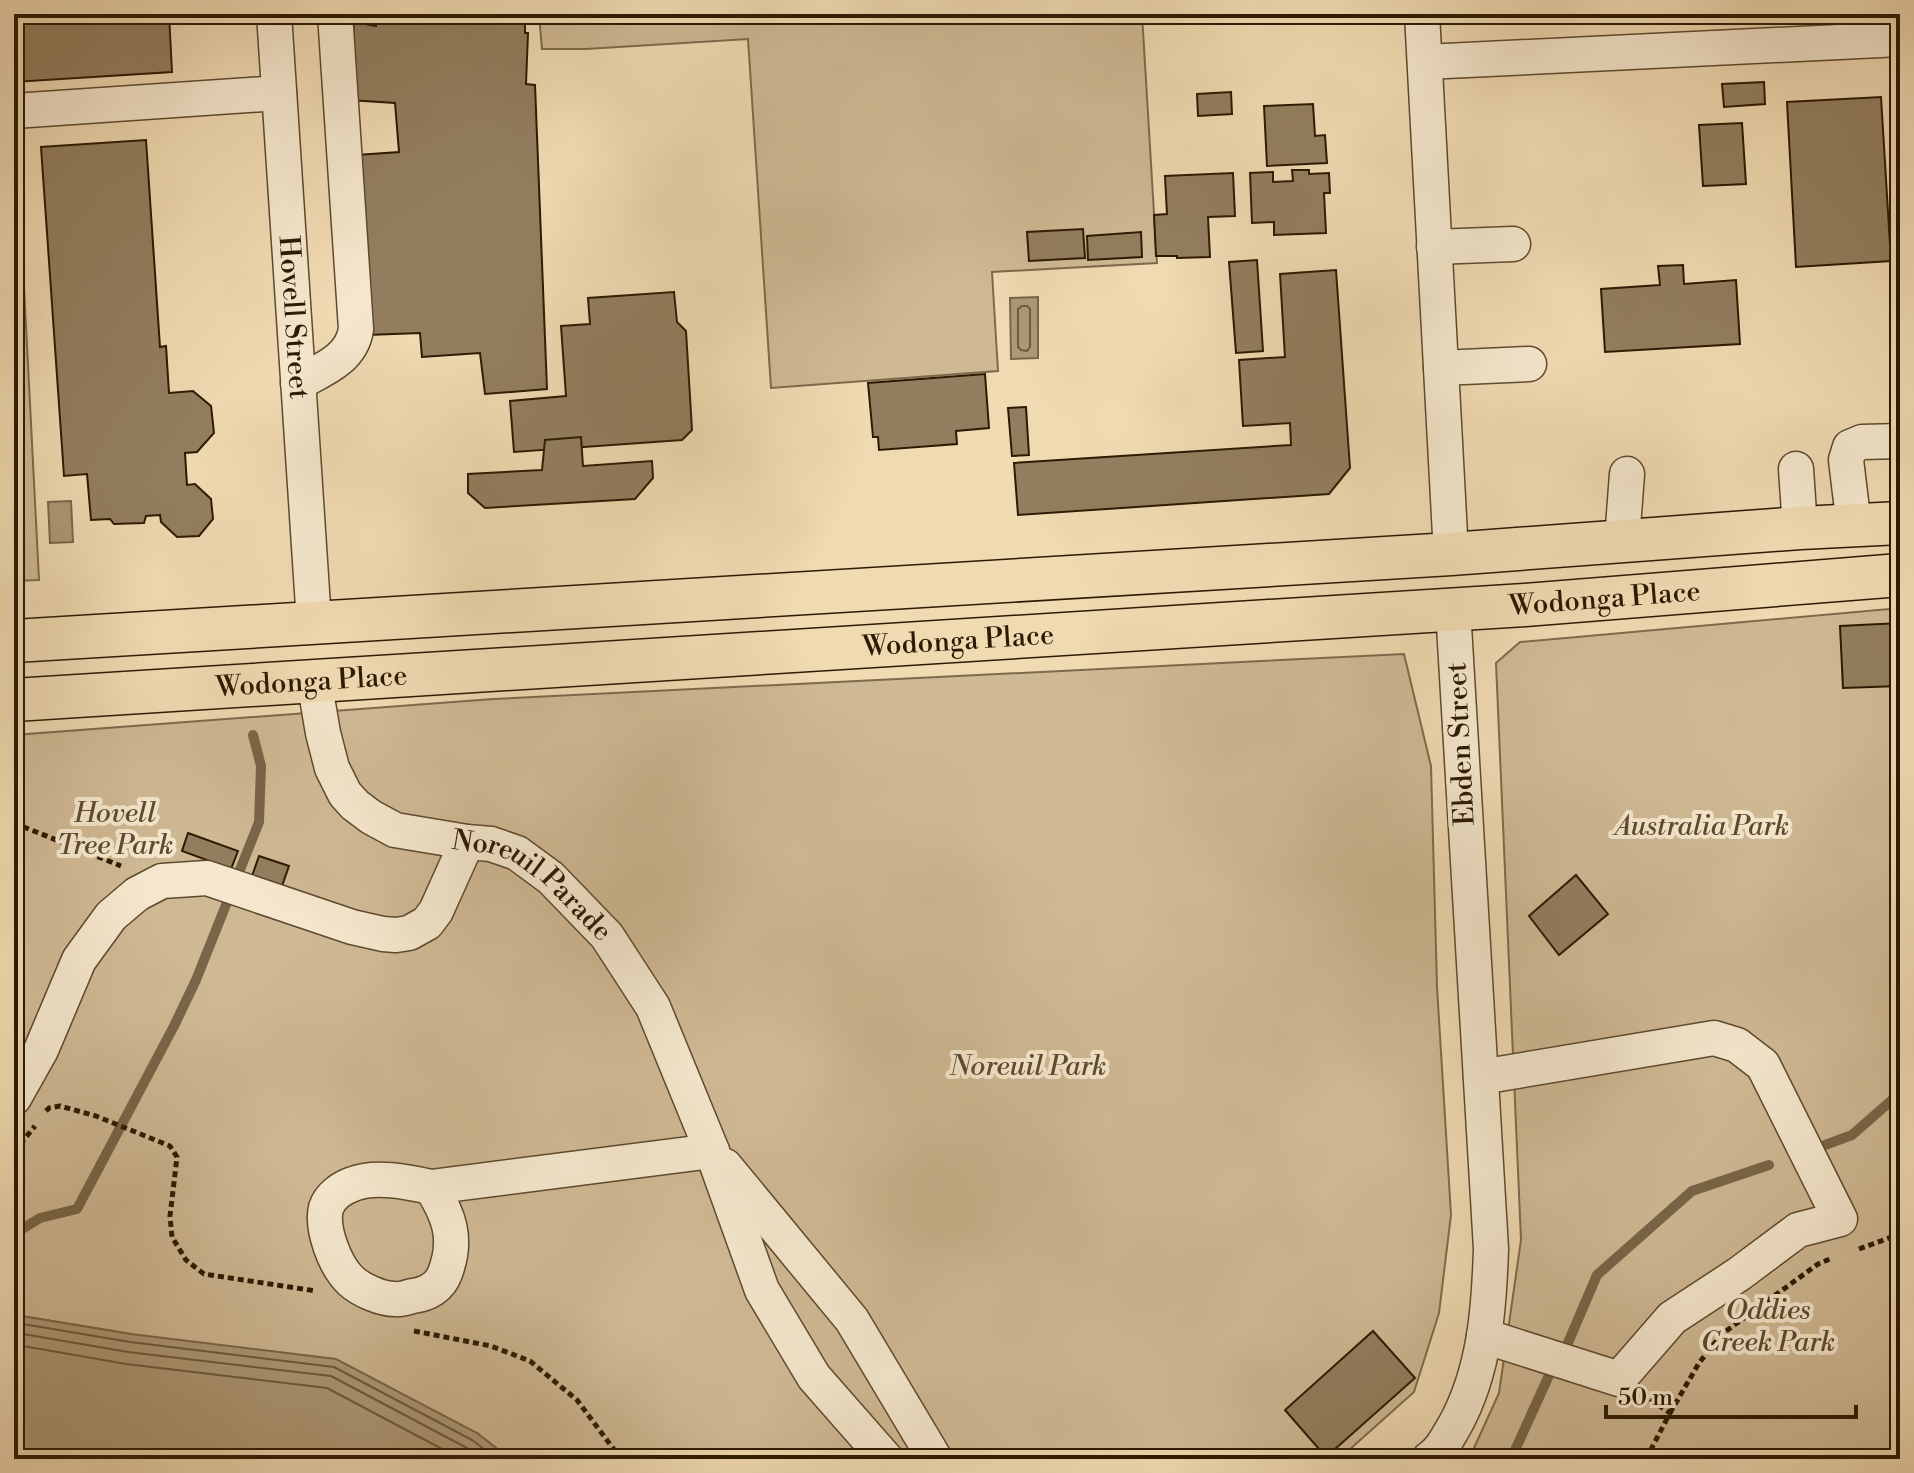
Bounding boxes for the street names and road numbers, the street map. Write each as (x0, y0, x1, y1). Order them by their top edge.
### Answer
street label: Hovell Street (271, 235, 317, 400)
street label: Wodonga Place (1507, 574, 1702, 624)
street label: Wodonga Place (860, 617, 1055, 664)
street label: Wodonga Place (214, 658, 408, 705)
street label: Ebden Street (1439, 661, 1483, 827)
street label: Noreuil Parade (449, 822, 620, 948)

